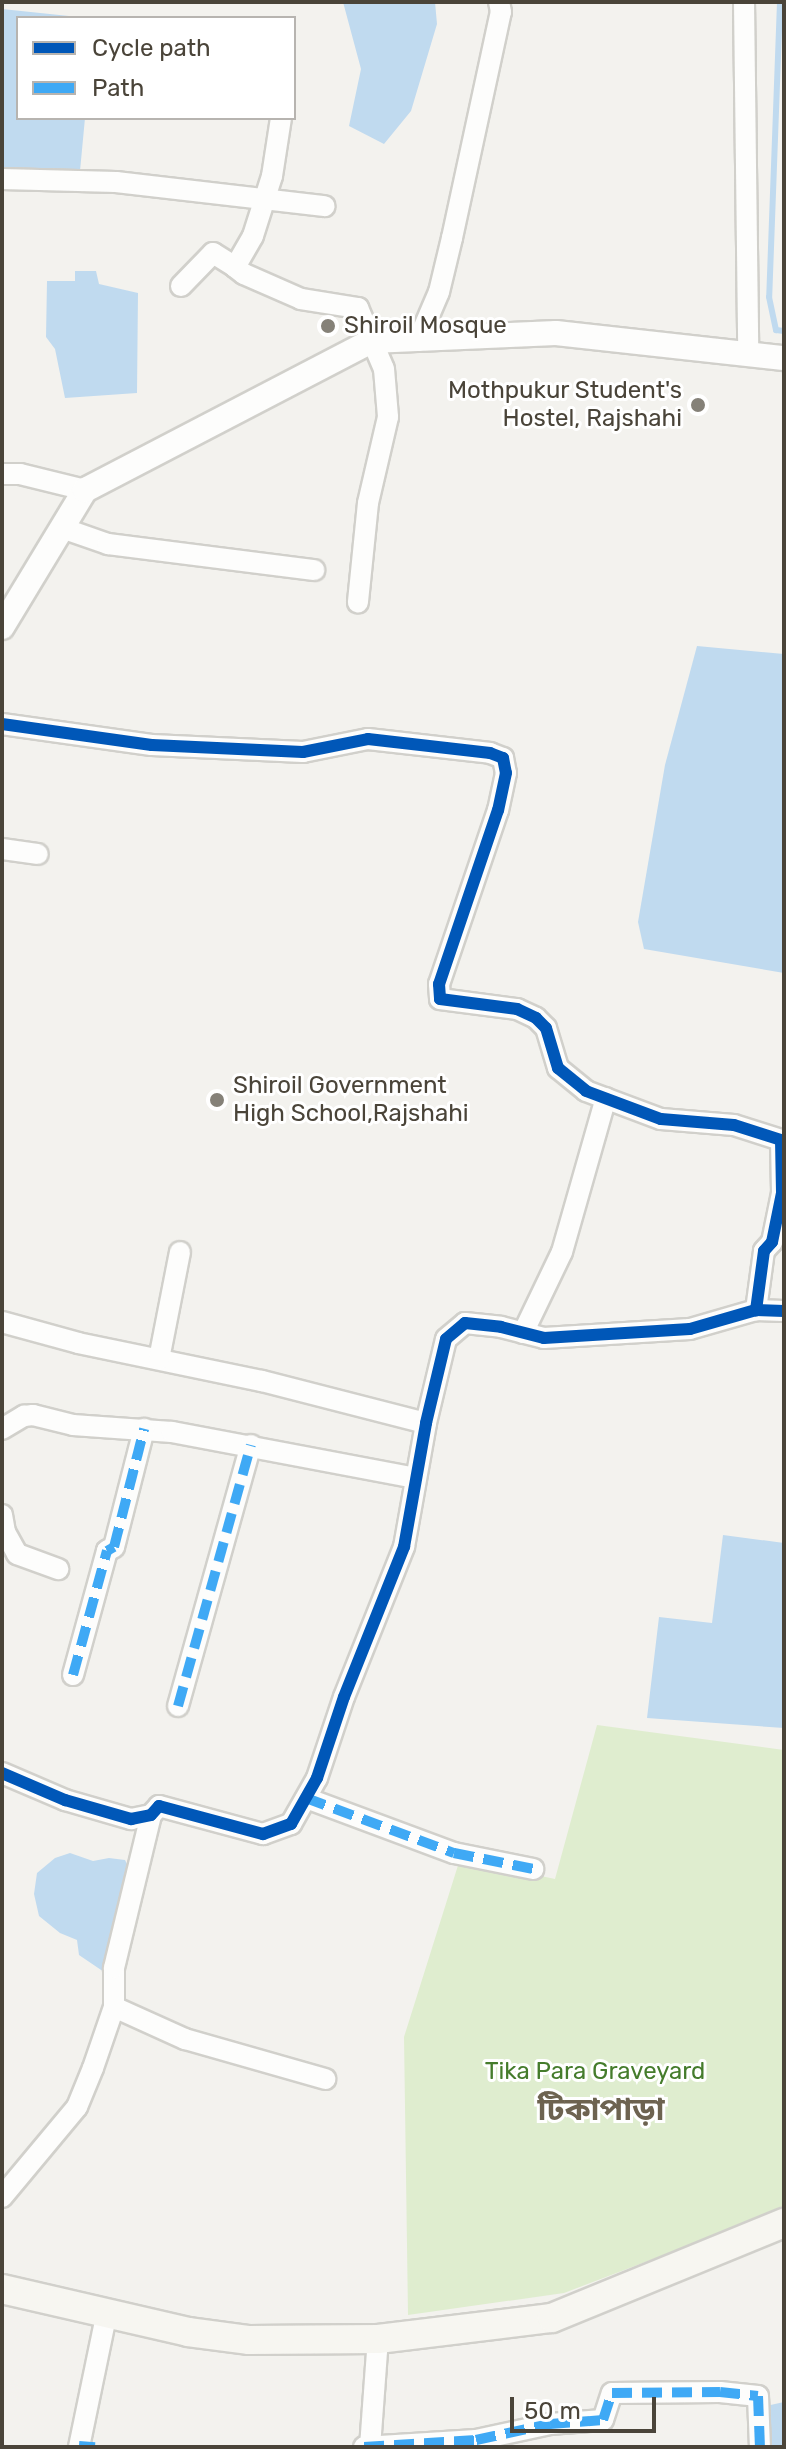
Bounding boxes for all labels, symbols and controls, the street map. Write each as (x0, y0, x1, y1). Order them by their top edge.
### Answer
legend (16, 16, 296, 120)
text: Cycle path (92, 34, 211, 62)
text: Path (92, 74, 144, 102)
place label: Shiroil Mosque (344, 312, 507, 340)
marker: Shiroil Mosque (319, 317, 337, 335)
place label: Mothpukur Student's Hostel, Rajshahi (448, 377, 682, 433)
marker: Mothpukur Student's Hostel, Rajshahi (689, 396, 707, 414)
place label: Shiroil Government High School,Rajshahi (233, 1072, 469, 1128)
marker: Shiroil Government High School,Rajshahi (208, 1091, 226, 1109)
park label: Tika Para Graveyard (485, 2058, 705, 2086)
district label: টিকাপাড়া (538, 2090, 664, 2128)
scale bar (514, 2381, 660, 2431)
text: 50 m (524, 2397, 581, 2425)

